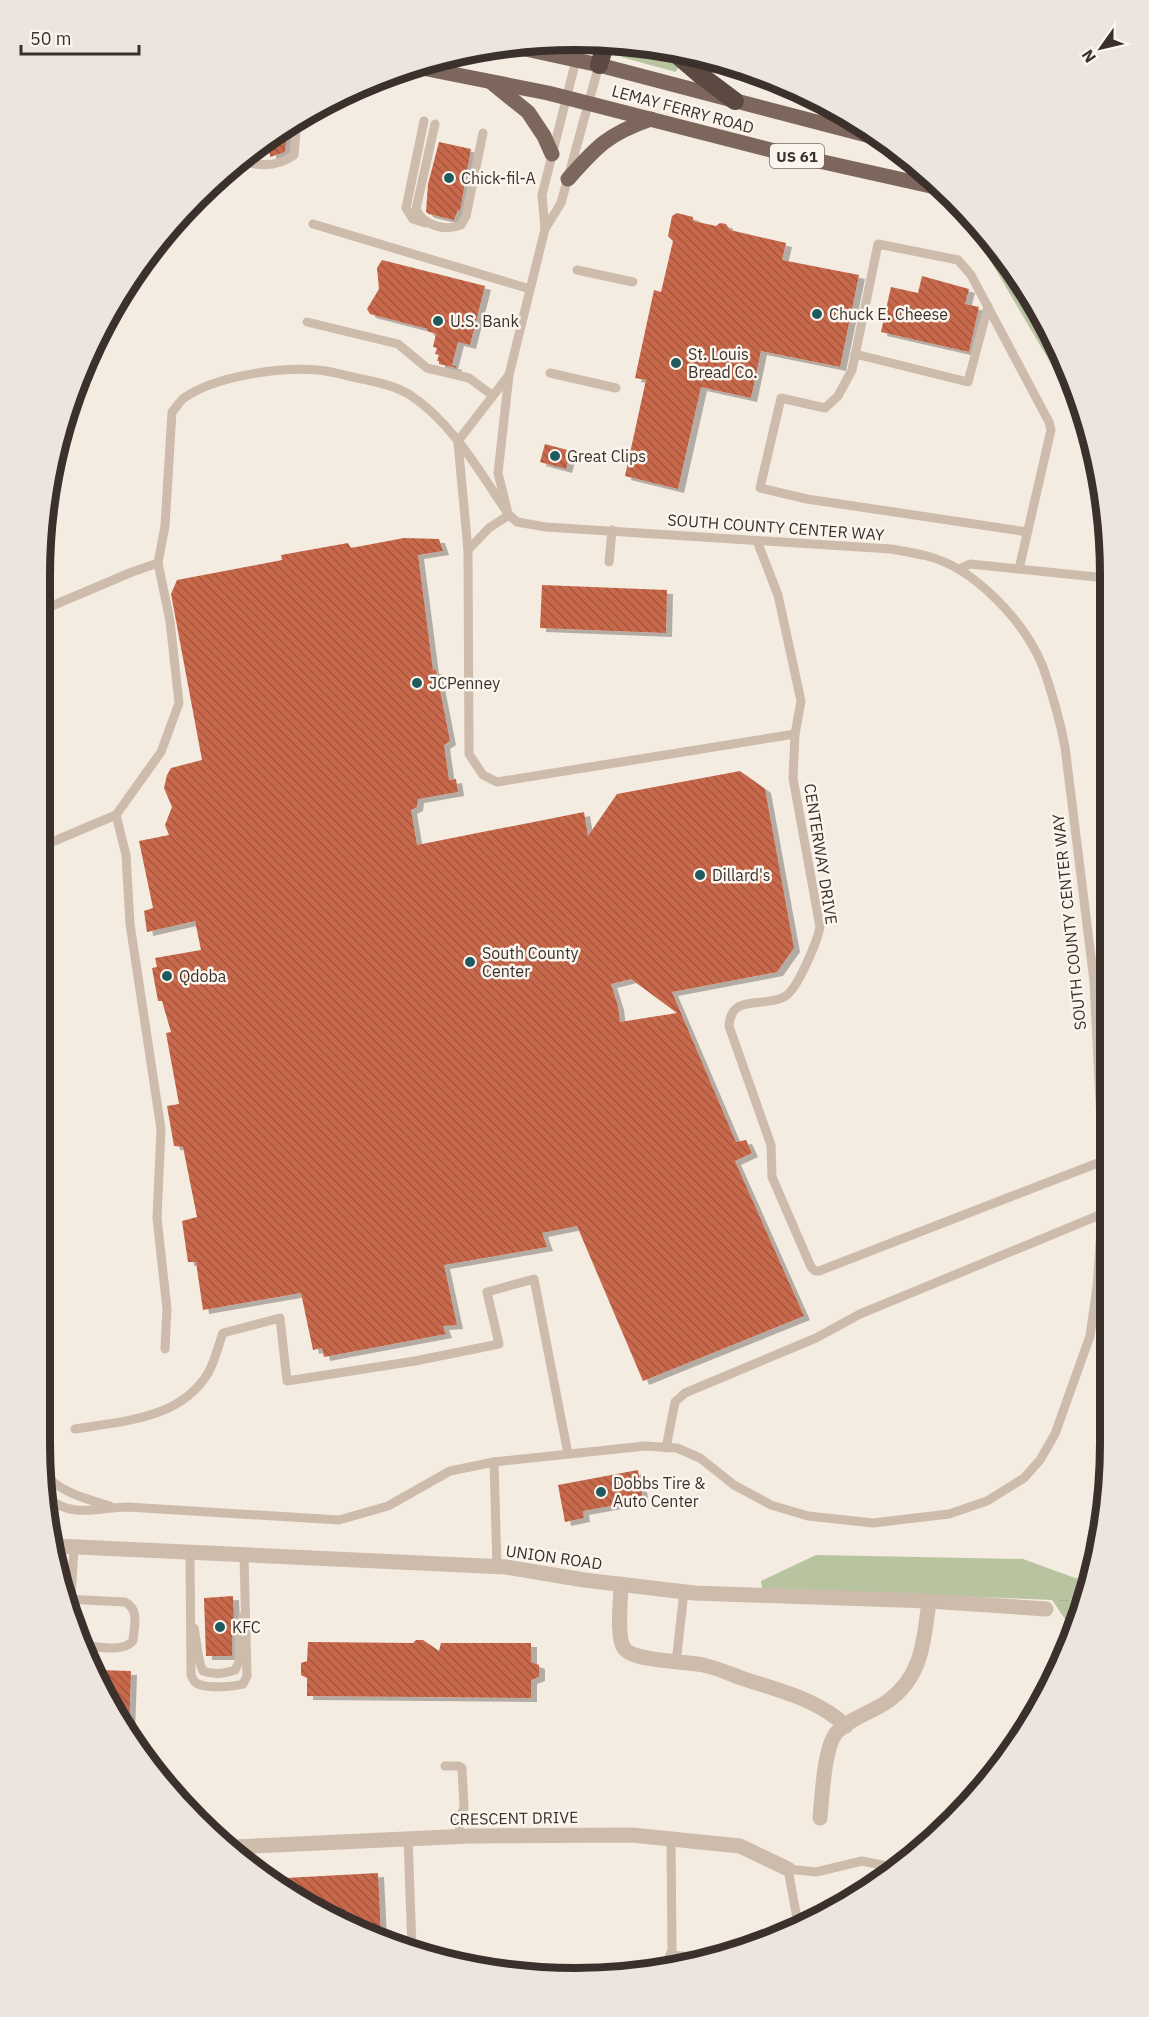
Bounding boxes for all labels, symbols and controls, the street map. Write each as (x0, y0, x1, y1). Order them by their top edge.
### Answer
scale bar (21, 18, 140, 56)
north arrow (1071, 18, 1131, 78)
text: 50 m (30, 27, 72, 50)
text: N (1077, 46, 1100, 67)
street label: LEMAY FERRY ROAD (610, 80, 756, 138)
road number: US 61 (770, 144, 824, 168)
place label: Chick-fil-A (461, 168, 536, 188)
marker: Chick-fil-A (442, 171, 456, 185)
place label: Chuck E. Cheese (829, 304, 948, 324)
marker: Chuck E. Cheese (810, 307, 824, 321)
place label: U.S. Bank (450, 311, 519, 331)
marker: U.S. Bank (431, 314, 445, 328)
place label: St. Louis Bread Co. (688, 344, 758, 382)
marker: St. Louis Bread Co. (669, 356, 683, 370)
place label: Great Clips (567, 446, 646, 466)
marker: Great Clips (548, 449, 562, 463)
street label: SOUTH COUNTY CENTER WAY (667, 509, 886, 545)
place label: JCPenney (429, 673, 500, 693)
marker: JCPenney (410, 676, 424, 690)
street label: CENTERWAY DRIVE (800, 782, 842, 926)
street label: SOUTH COUNTY CENTER WAY (1048, 812, 1090, 1031)
place label: Dillard's (712, 865, 771, 885)
marker: Dillard's (693, 868, 707, 882)
place label: South County Center (482, 943, 579, 981)
marker: South County Center (463, 955, 477, 969)
place label: Qdoba (179, 966, 227, 986)
marker: Qdoba (160, 969, 174, 983)
place label: Dobbs Tire & Auto Center (613, 1473, 705, 1511)
marker: Dobbs Tire & Auto Center (594, 1485, 608, 1499)
street label: UNION ROAD (505, 1540, 603, 1574)
place label: KFC (232, 1617, 261, 1637)
marker: KFC (213, 1620, 227, 1634)
street label: CRESCENT DRIVE (449, 1807, 579, 1829)

